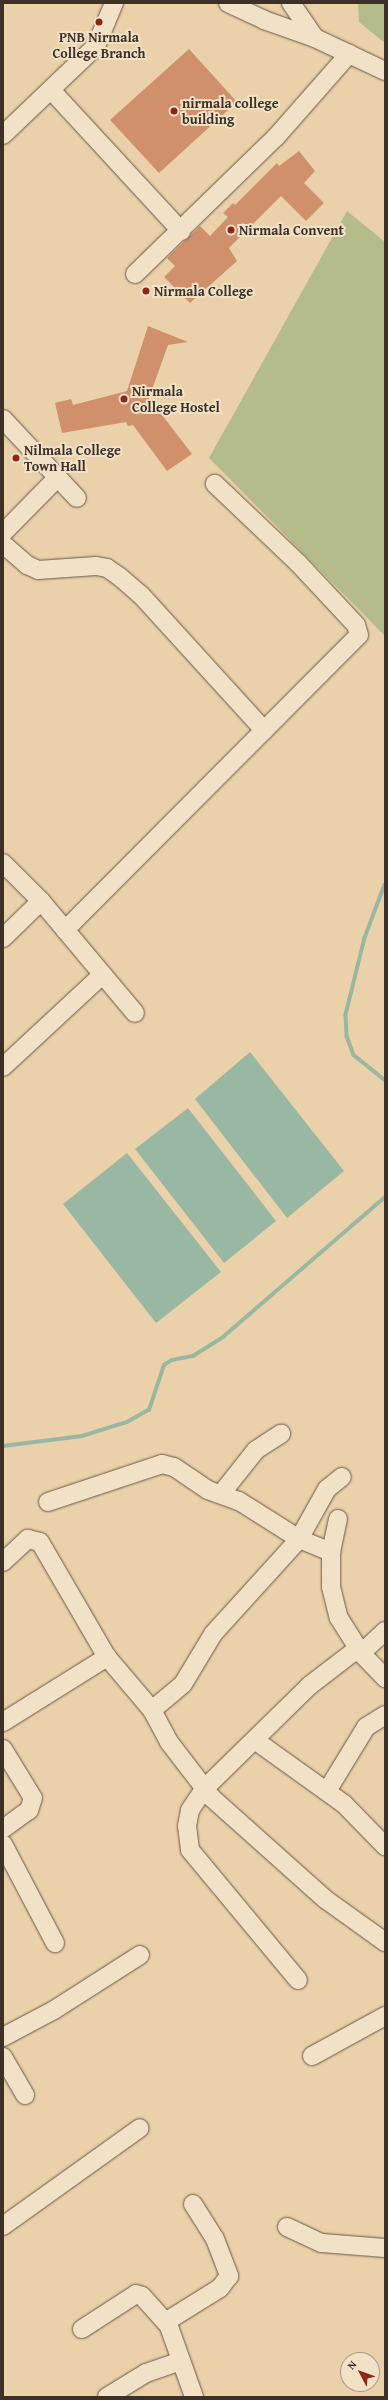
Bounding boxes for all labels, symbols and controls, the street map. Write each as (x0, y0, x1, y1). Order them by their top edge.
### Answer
marker: PNB Nirmala College Branch (94, 17, 104, 27)
place label: PNB Nirmala College Branch (52, 29, 146, 62)
place label: nirmala college building (182, 95, 279, 128)
marker: nirmala college building (169, 106, 179, 116)
place label: Nirmala Convent (239, 222, 344, 238)
marker: Nirmala Convent (226, 225, 236, 235)
place label: Nirmala College (154, 283, 253, 299)
marker: Nirmala College (141, 286, 151, 296)
place label: Nirmala College Hostel (132, 383, 220, 416)
marker: Nirmala College Hostel (119, 394, 129, 404)
place label: Nilmala College Town Hall (24, 442, 121, 474)
marker: Nilmala College Town Hall (11, 453, 21, 463)
north arrow (340, 2352, 380, 2392)
text: N (343, 2357, 360, 2373)

